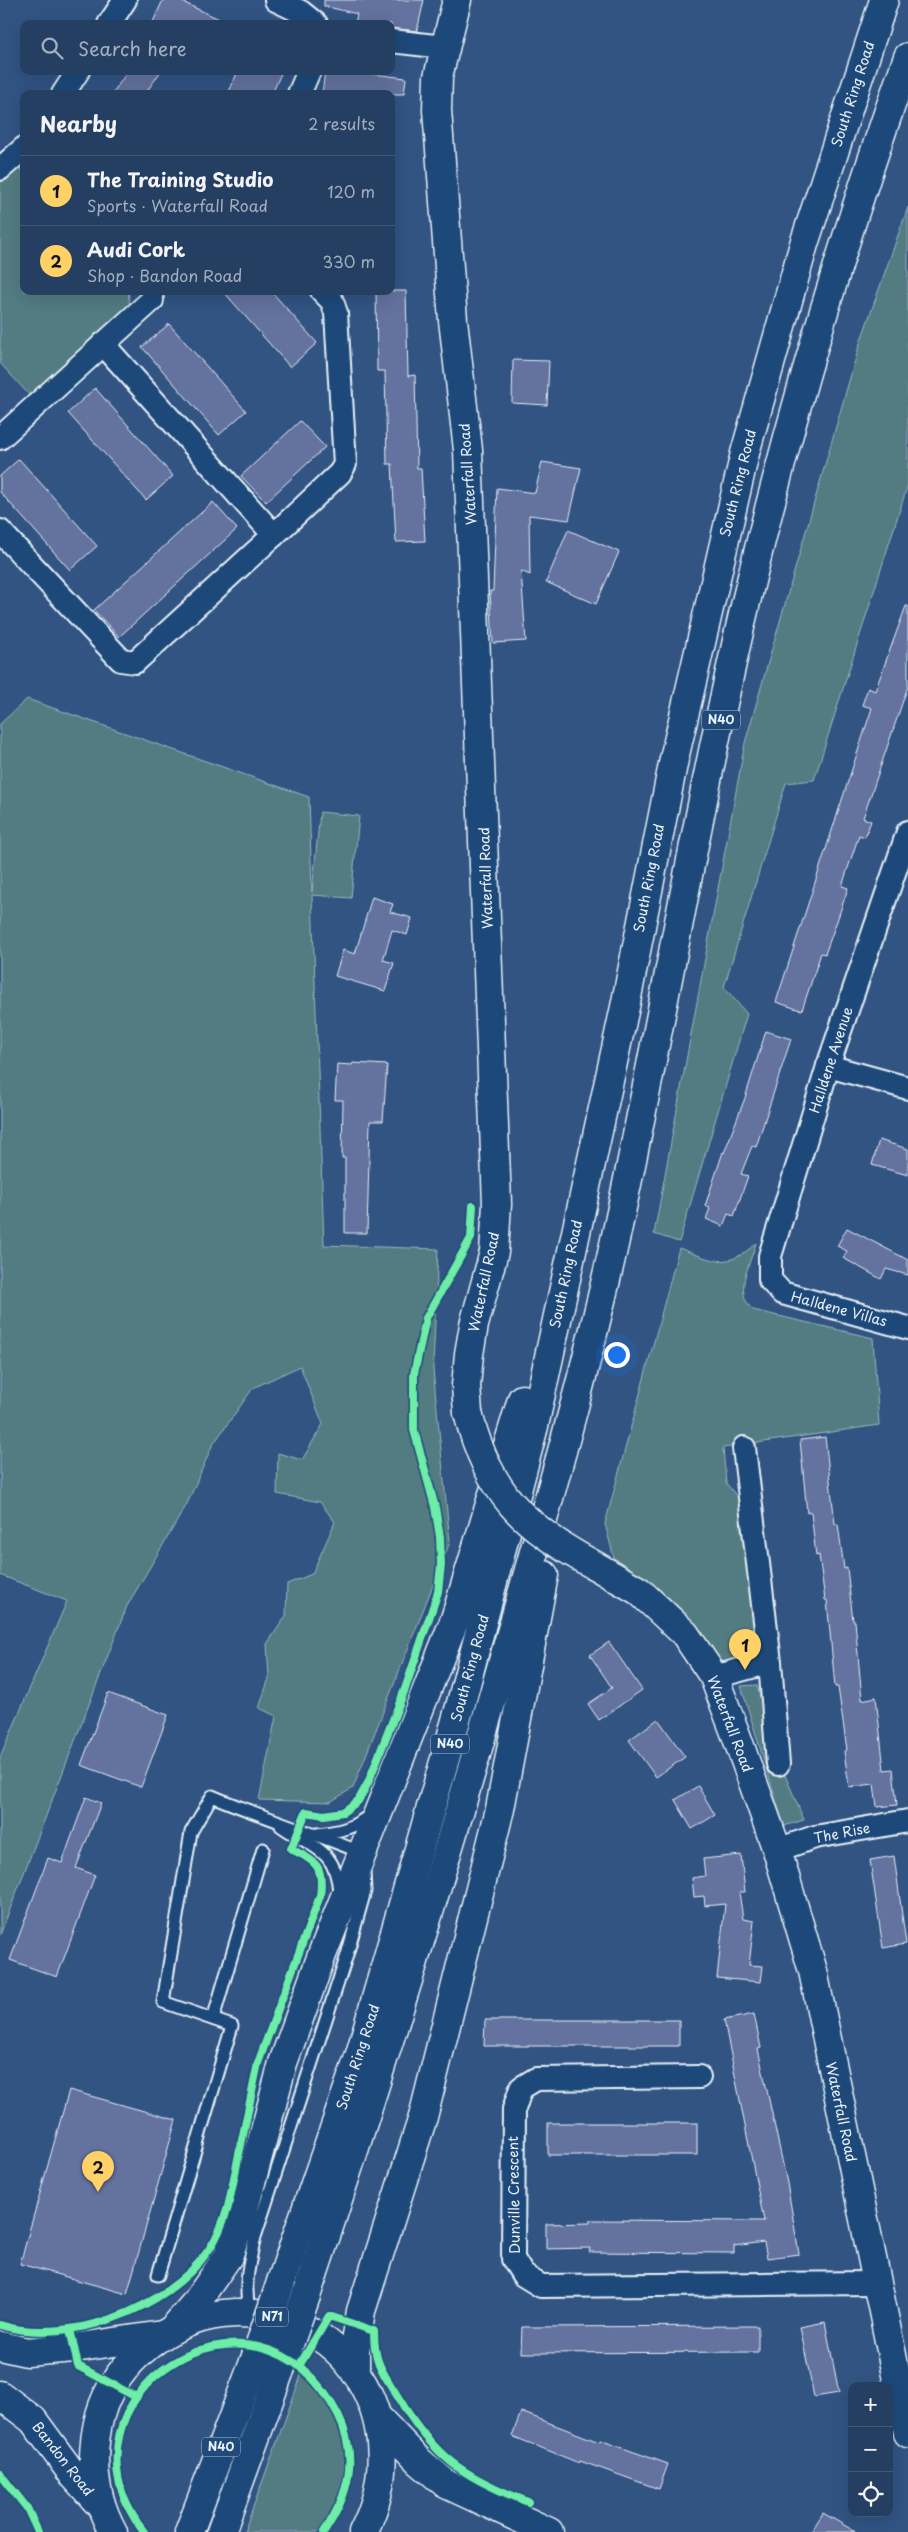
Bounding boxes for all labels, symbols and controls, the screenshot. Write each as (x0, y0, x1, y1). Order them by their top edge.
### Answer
search box (20, 20, 395, 75)
icon: search (38, 34, 66, 62)
text: Search here (78, 34, 187, 62)
street label: South Ring Road (826, 38, 880, 149)
text: Nearby (40, 107, 117, 139)
text: 2 results (308, 111, 375, 135)
text: The Training Studio (87, 165, 273, 193)
text: 1 (52, 179, 60, 203)
text: 120 m (328, 179, 375, 203)
text: Sports · Waterfall Road (87, 193, 268, 217)
text: Audi Cork (87, 235, 185, 263)
text: 2 (50, 249, 62, 273)
text: 330 m (322, 249, 375, 273)
text: Shop · Bandon Road (87, 263, 242, 287)
street label: Waterfall Road (453, 423, 482, 526)
street label: South Ring Road (714, 427, 761, 539)
road number: N40 (702, 710, 740, 730)
street label: South Ring Road (628, 822, 669, 934)
street label: Waterfall Road (473, 827, 498, 929)
street label: Halldene Avenue (803, 1004, 858, 1116)
street label: South Ring Road (544, 1218, 587, 1330)
street label: Waterfall Road (463, 1230, 504, 1334)
street label: Halldene Villas (789, 1286, 889, 1331)
your location (604, 1342, 630, 1368)
street label: South Ring Road (445, 1612, 494, 1724)
pin: 1 (729, 1629, 761, 1670)
street label: Waterfall Road (702, 1673, 759, 1775)
road number: N40 (431, 1735, 469, 1754)
street label: The Rise (812, 1817, 872, 1848)
street label: South Ring Road (331, 2001, 385, 2112)
street label: Waterfall Road (821, 2060, 862, 2164)
street label: Dunville Crescent (502, 2136, 525, 2254)
pin: 2 (82, 2151, 114, 2192)
road number: N71 (256, 2308, 288, 2326)
map controls (848, 2382, 893, 2517)
button: + (848, 2382, 893, 2427)
street label: Bandon Road (28, 2417, 99, 2500)
button: − (848, 2427, 893, 2472)
road number: N40 (202, 2438, 240, 2456)
button: locate (848, 2472, 893, 2517)

